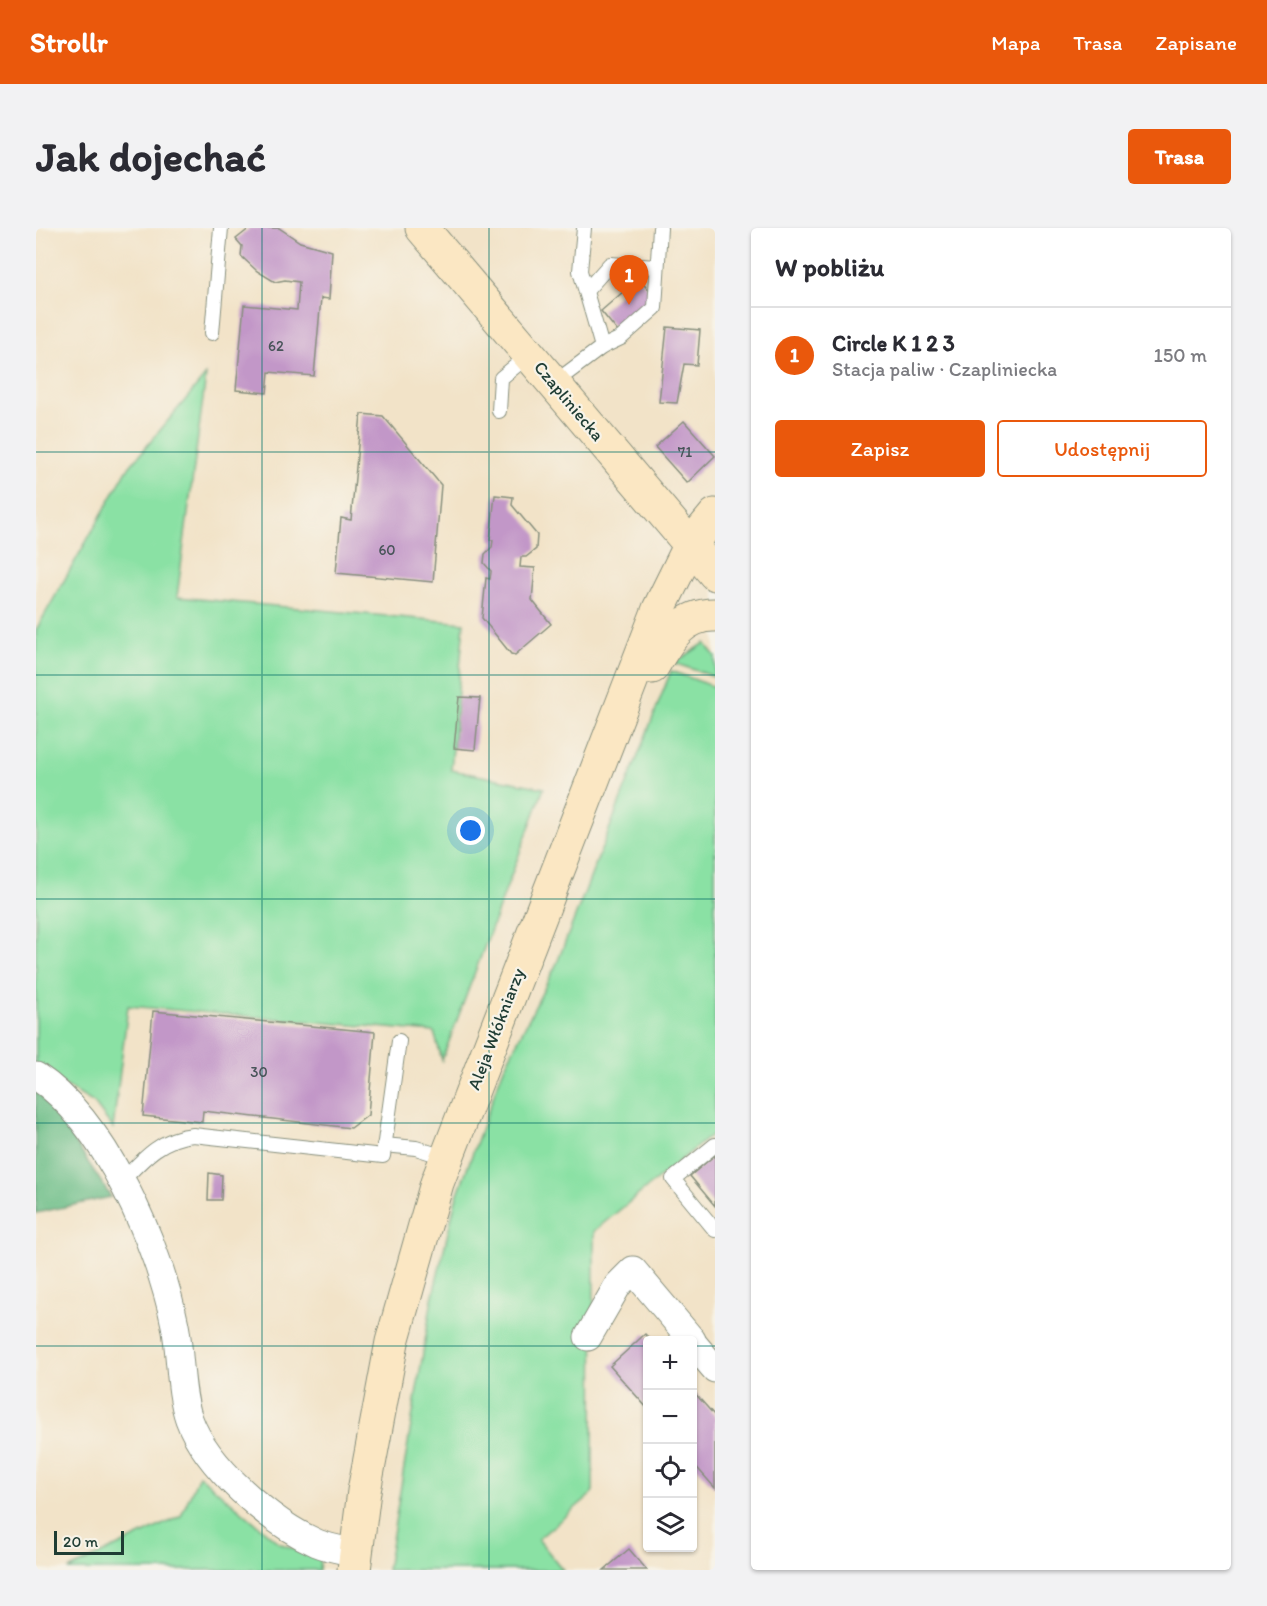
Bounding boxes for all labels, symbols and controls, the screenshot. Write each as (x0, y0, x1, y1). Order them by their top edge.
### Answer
text: Strollr (30, 25, 108, 59)
text: Mapa (991, 30, 1040, 55)
text: Trasa (1073, 30, 1122, 55)
text: Zapisane (1155, 30, 1237, 55)
button: Trasa (1128, 129, 1231, 184)
text: Jak dojechać (36, 131, 266, 182)
text: W pobliżu (775, 251, 884, 283)
pin: 1 (610, 256, 648, 305)
text: Circle K 1 2 3 (832, 330, 955, 357)
house number: 62 (268, 337, 284, 355)
text: 1 (790, 343, 799, 367)
text: 150 m (1154, 343, 1207, 367)
street label: Czapliniecka (529, 357, 609, 446)
text: Stacja paliw · Czapliniecka (832, 357, 1057, 381)
button: Zapisz (775, 420, 985, 477)
button: Udostępnij (997, 420, 1207, 477)
house number: 71 (678, 443, 692, 461)
house number: 60 (378, 541, 396, 559)
your location (456, 816, 485, 845)
street label: Aleja Włókniarzy (463, 964, 530, 1093)
house number: 30 (250, 1063, 268, 1081)
map controls (643, 1336, 697, 1552)
button: + (643, 1336, 697, 1390)
button: − (643, 1390, 697, 1444)
button: locate (643, 1444, 697, 1498)
button: layers (643, 1498, 697, 1552)
scale bar (54, 1528, 124, 1556)
text: 20 m (63, 1532, 98, 1551)

